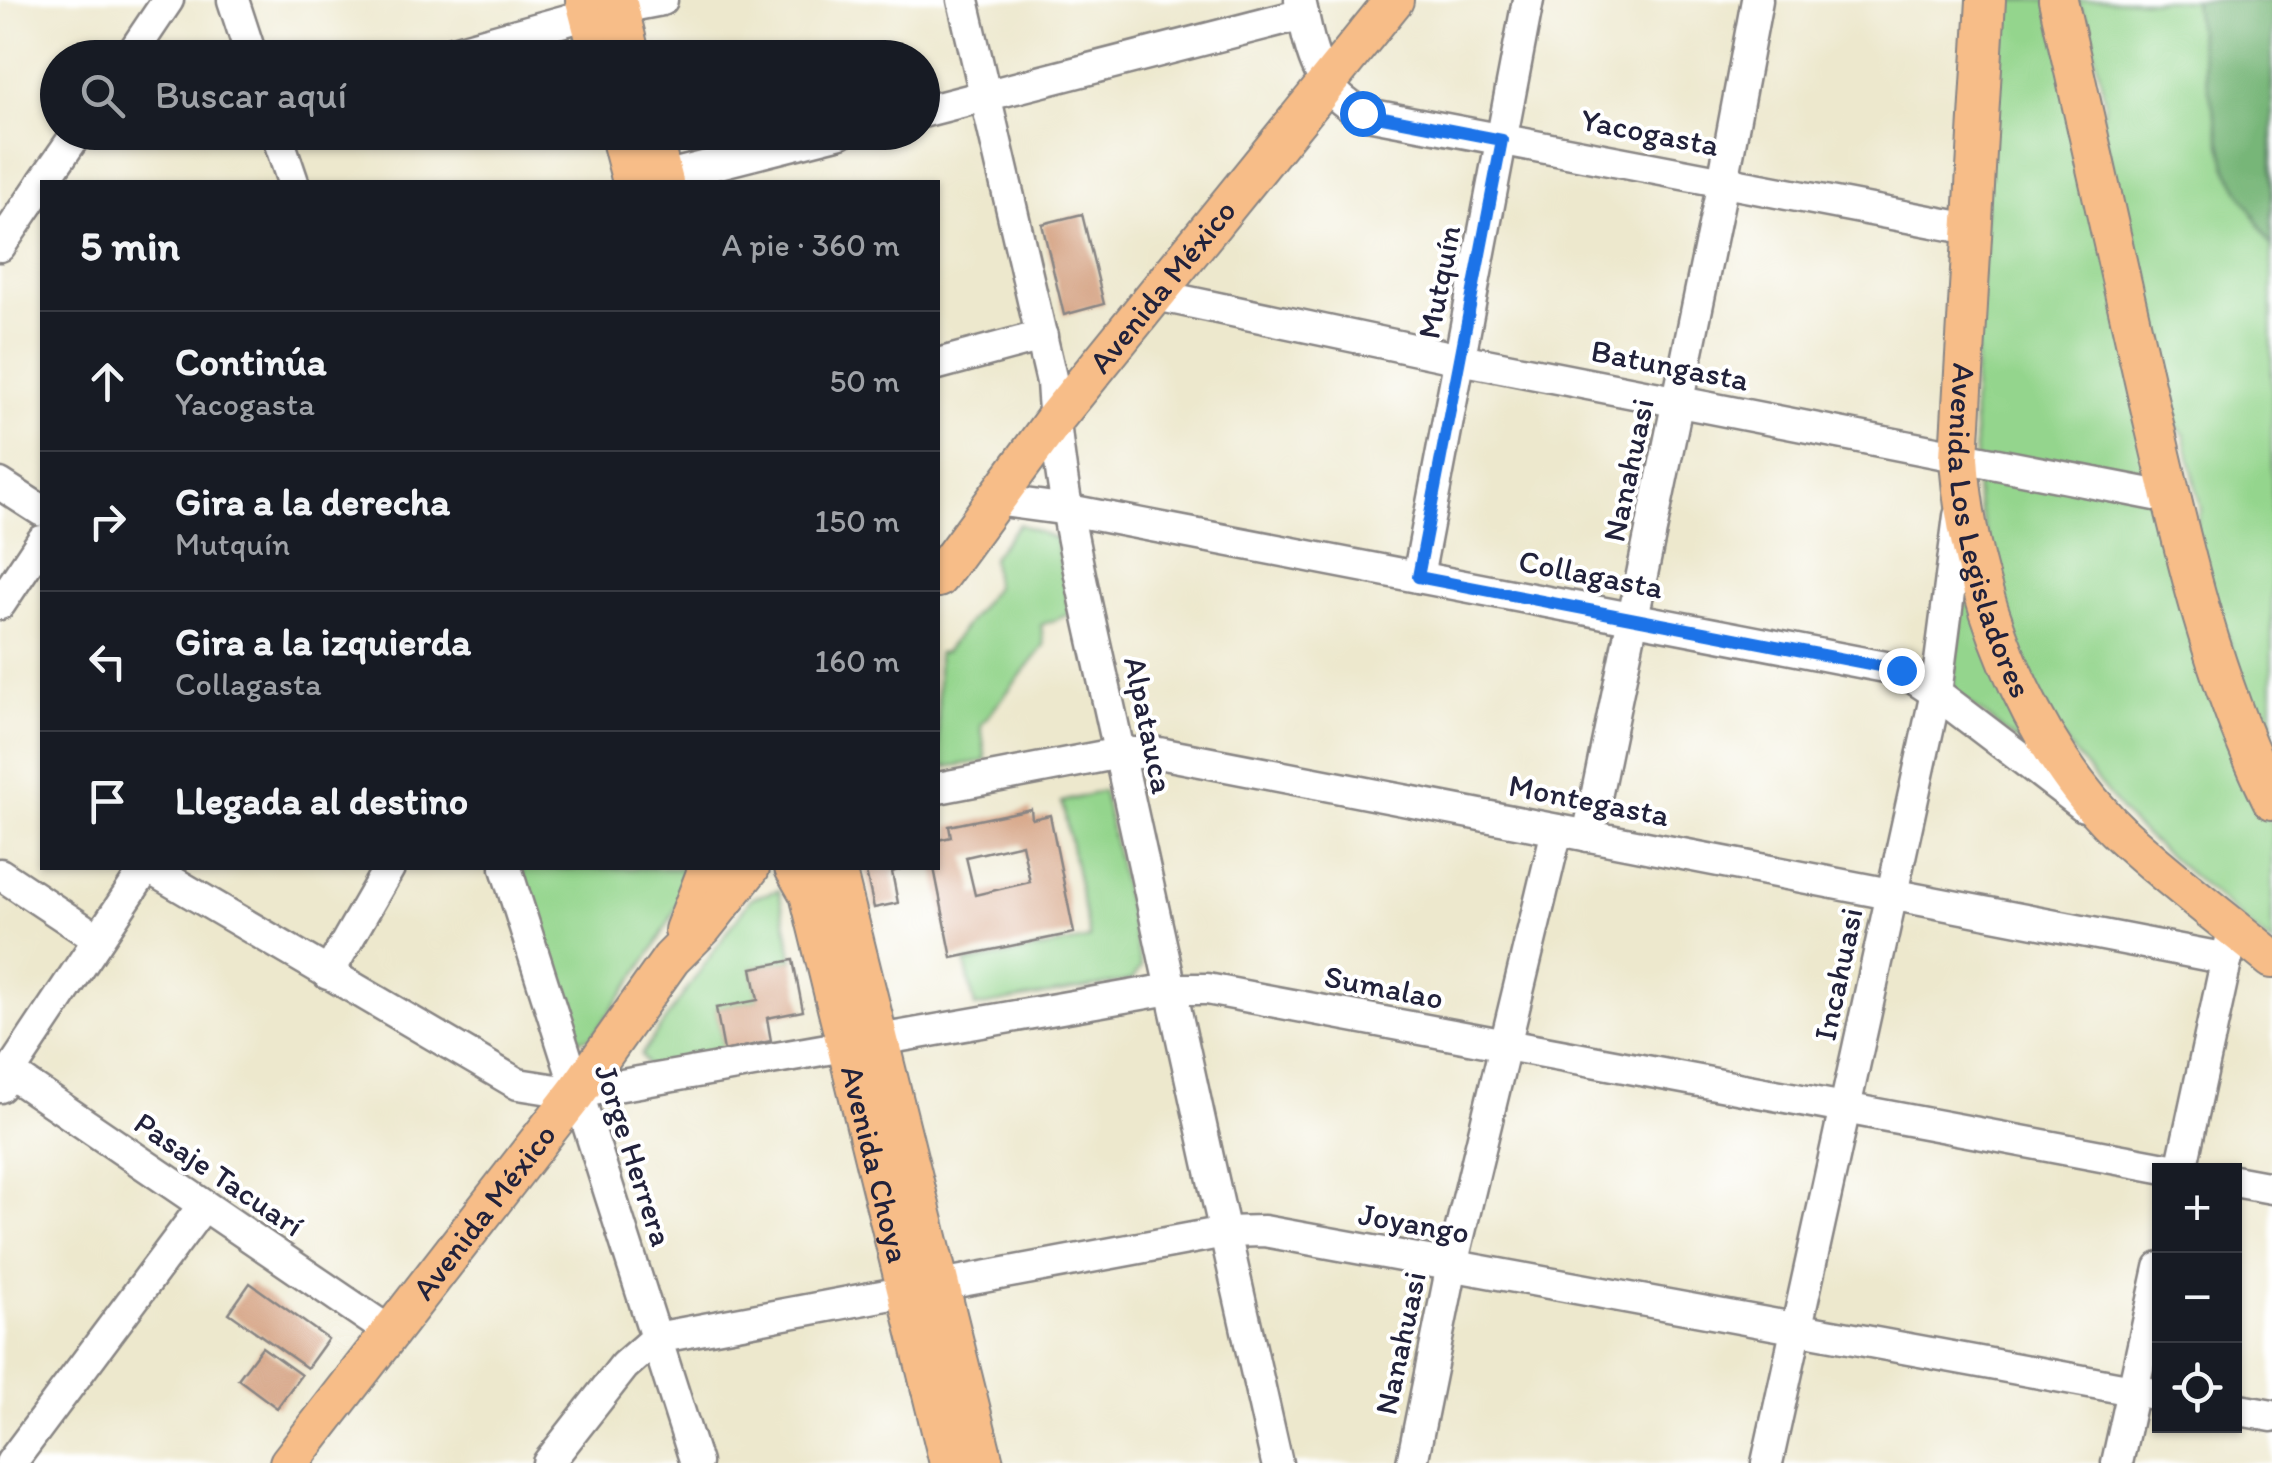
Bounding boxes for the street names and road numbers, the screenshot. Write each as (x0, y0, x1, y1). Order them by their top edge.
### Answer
street label: Yacogasta (1578, 100, 1723, 164)
street label: Avenida México (1081, 192, 1244, 381)
street label: Mutquín (1409, 222, 1469, 342)
street label: Batungasta (1588, 331, 1752, 399)
street label: Avenida Los Legisladores (1940, 362, 2040, 704)
street label: Nanahuasi (1594, 395, 1662, 545)
street label: Collagasta (1515, 541, 1667, 607)
street label: Alpatauca (1116, 653, 1182, 797)
street label: Montegasta (1506, 766, 1673, 834)
street label: Incahuasi (1805, 904, 1871, 1044)
street label: Sumalao (1321, 957, 1447, 1017)
street label: Jorge Herrera (587, 1059, 681, 1251)
street label: Avenida Choya (833, 1062, 918, 1267)
street label: Pasaje Tacuarí (127, 1103, 311, 1245)
street label: Avenida México (404, 1116, 564, 1307)
street label: Joyango (1356, 1195, 1472, 1251)
street label: Nanahuasi (1366, 1268, 1434, 1418)

